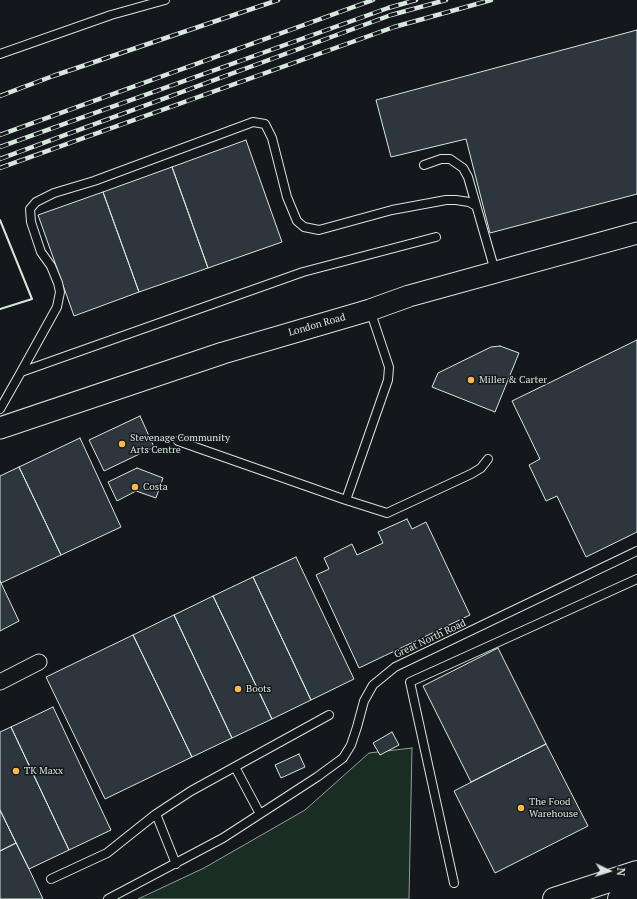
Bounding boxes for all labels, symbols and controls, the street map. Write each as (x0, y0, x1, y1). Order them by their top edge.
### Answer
street label: London Road (287, 311, 347, 339)
place label: Miller & Carter (479, 374, 547, 386)
marker: Miller & Carter (466, 375, 476, 385)
place label: Stevenage Community Arts Centre (130, 432, 230, 456)
marker: Stevenage Community Arts Centre (117, 439, 127, 449)
place label: Costa (143, 481, 168, 493)
marker: Costa (130, 482, 140, 492)
street label: Great North Road (392, 617, 468, 661)
place label: Boots (246, 683, 271, 695)
marker: Boots (233, 684, 243, 694)
place label: TK Maxx (24, 765, 63, 777)
marker: TK Maxx (11, 766, 21, 776)
place label: The Food Warehouse (529, 796, 578, 820)
marker: The Food Warehouse (516, 803, 526, 813)
north arrow (589, 851, 629, 891)
text: N (614, 867, 628, 876)

